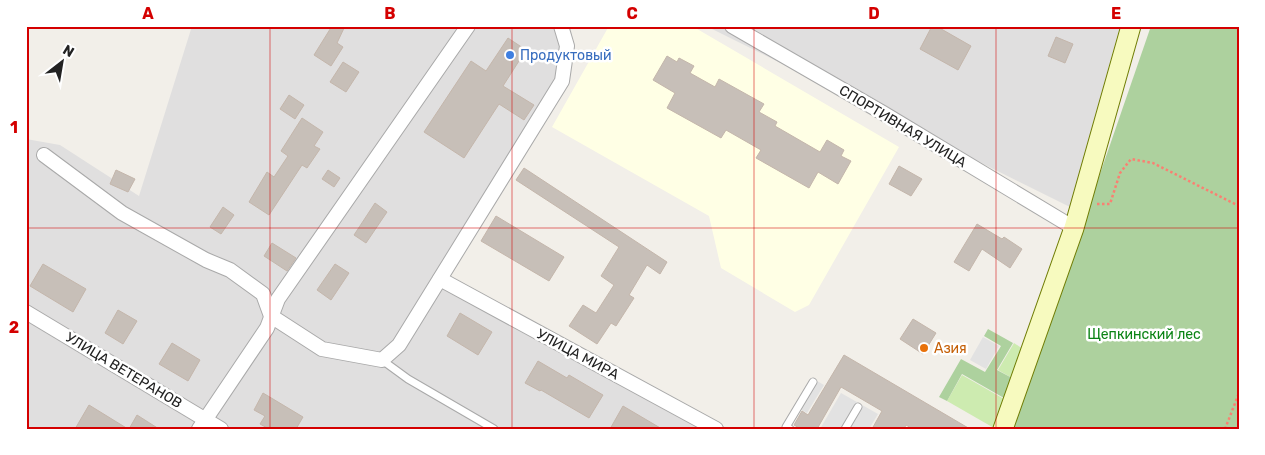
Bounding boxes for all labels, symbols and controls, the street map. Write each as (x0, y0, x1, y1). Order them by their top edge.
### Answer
text: A (142, 4, 154, 23)
text: B (384, 4, 396, 23)
text: C (626, 4, 638, 23)
text: D (868, 4, 880, 23)
text: E (1111, 4, 1121, 23)
north arrow (38, 38, 88, 88)
text: N (60, 41, 77, 61)
place label: Продуктовый (520, 47, 611, 64)
marker: Продуктовый (504, 49, 516, 61)
street label: СПОРТИВНАЯ УЛИЦА (836, 82, 970, 171)
text: 1 (10, 118, 18, 137)
text: 2 (9, 318, 19, 337)
street label: УЛИЦА МИРА (534, 326, 622, 384)
park label: Щепкинский лес (1087, 326, 1201, 343)
street label: УЛИЦА ВЕТЕРАНОВ (62, 329, 185, 412)
place label: Азия (934, 340, 967, 357)
marker: Азия (918, 342, 930, 354)

